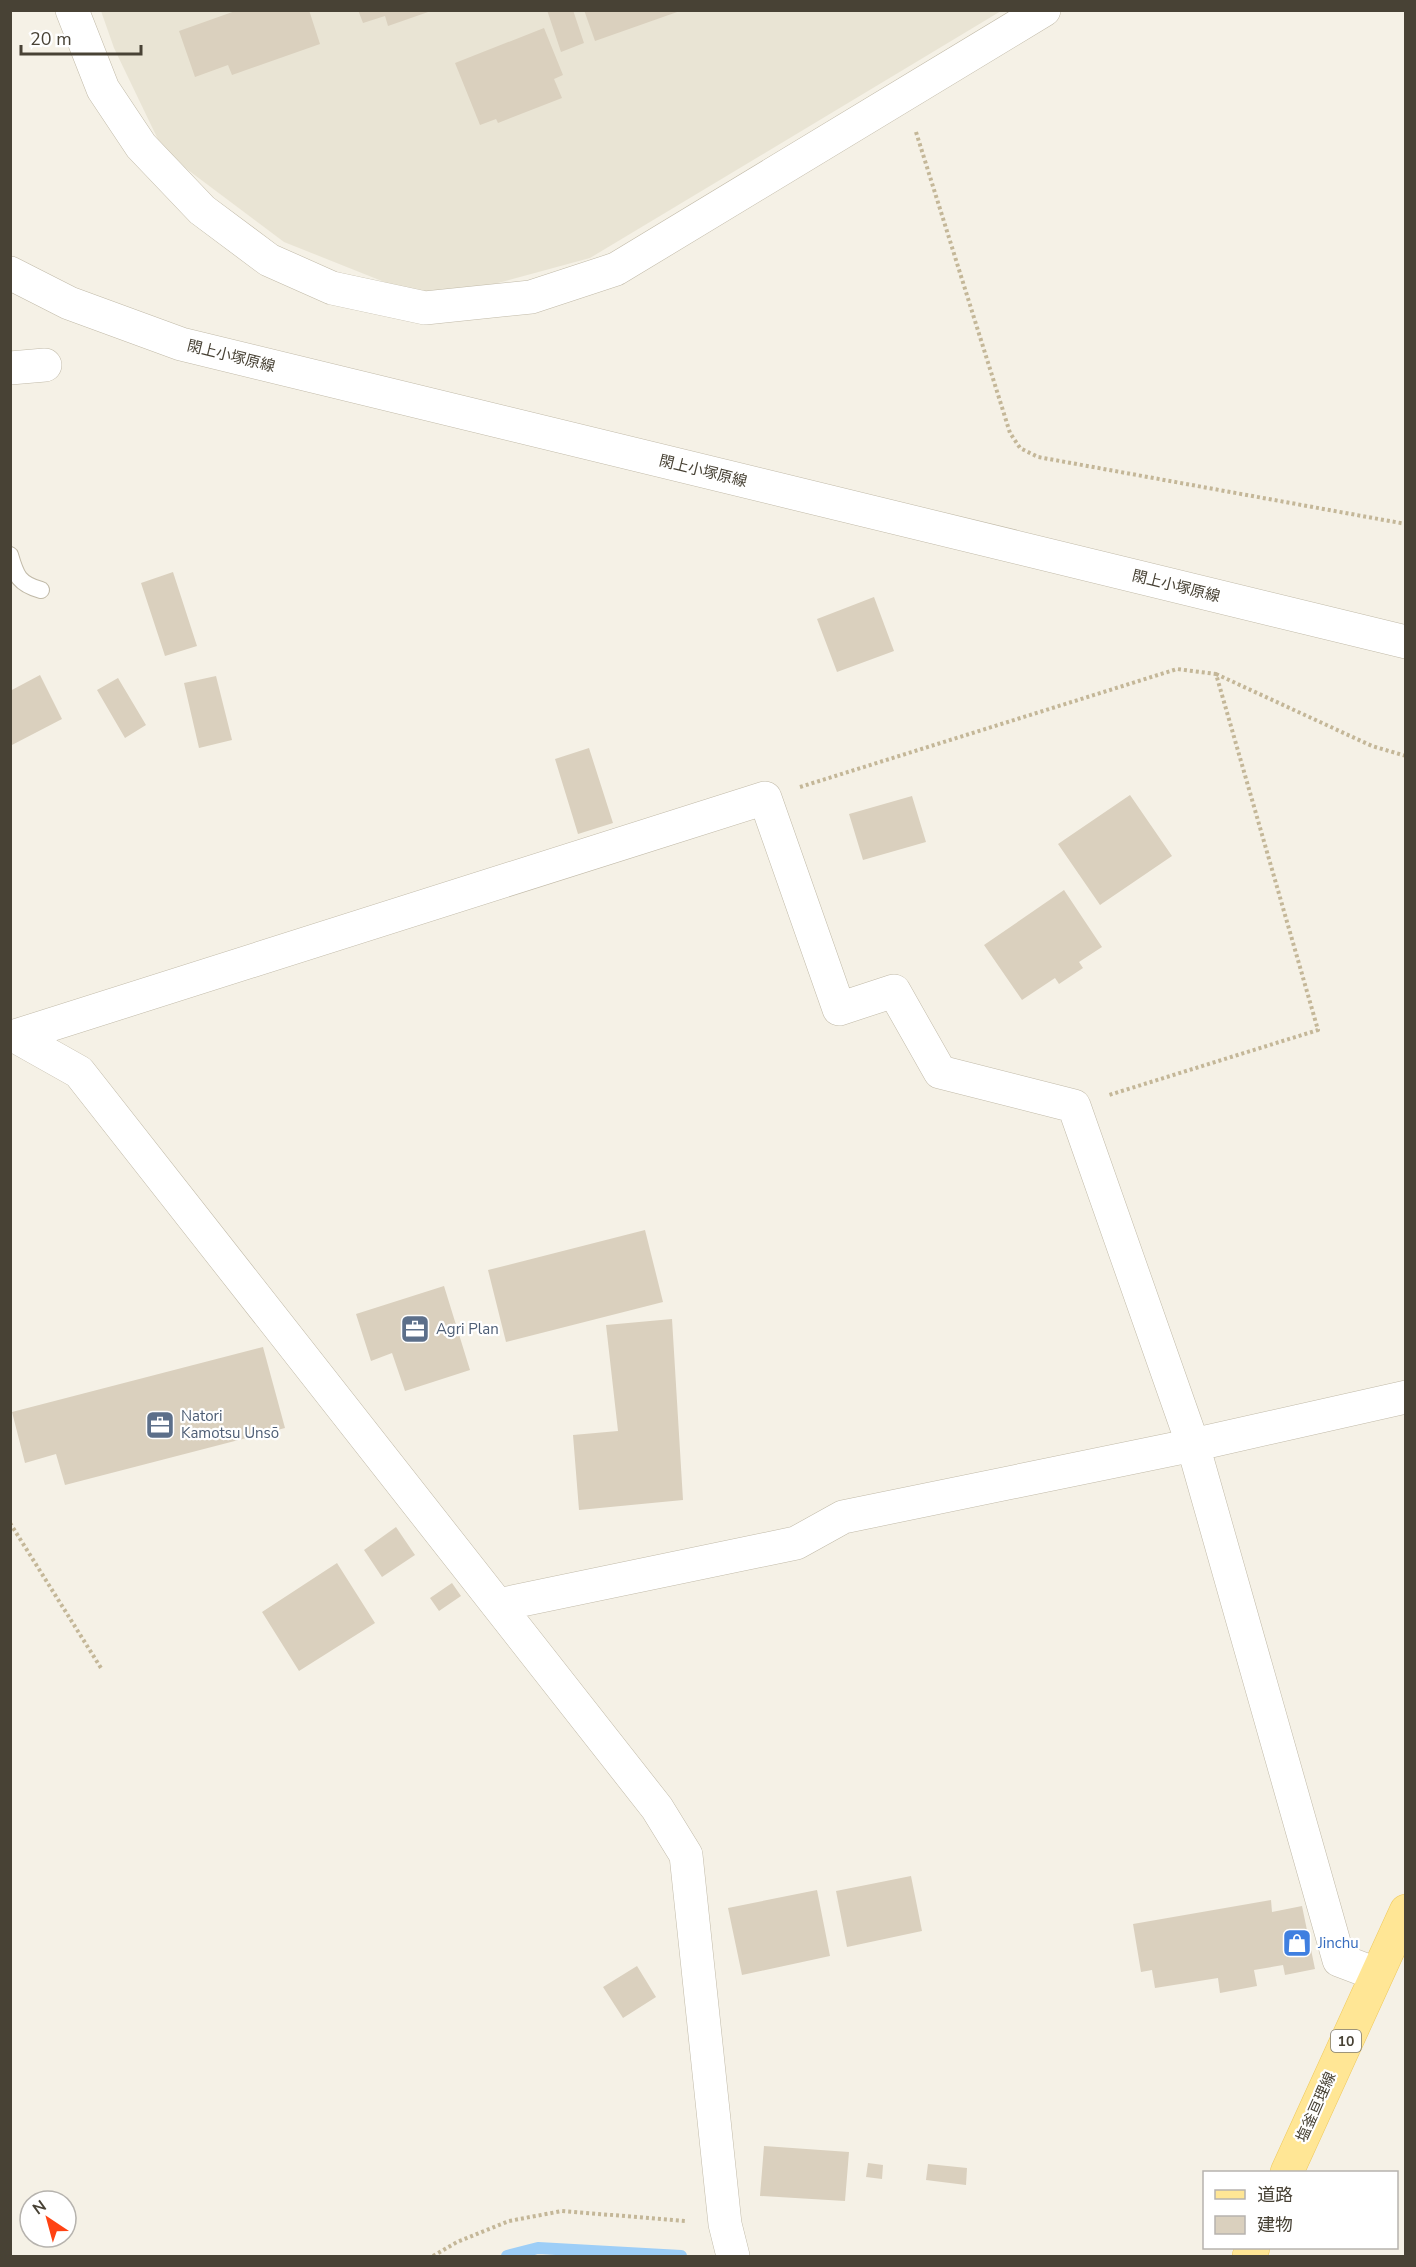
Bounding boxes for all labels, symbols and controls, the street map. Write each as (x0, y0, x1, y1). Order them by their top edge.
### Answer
scale bar (21, 18, 141, 56)
text: 20 m (30, 27, 72, 51)
street label: 閖上小塚原線 (185, 335, 277, 377)
street label: 閖上小塚原線 (657, 450, 749, 492)
street label: 閖上小塚原線 (1130, 565, 1222, 607)
office icon: Agri Plan (399, 1313, 431, 1345)
place label: Agri Plan (436, 1319, 499, 1339)
place label: Natori Kamotsu Unsō (181, 1406, 279, 1443)
office icon: Natori Kamotsu Unsō (144, 1409, 176, 1441)
shop icon: Jinchu (1281, 1927, 1313, 1959)
place label: Jinchu (1317, 1933, 1359, 1953)
road number: 10 (1331, 2030, 1361, 2052)
street label: 塩釜亘理線 (1292, 2069, 1340, 2145)
legend (1203, 2171, 1398, 2249)
text: 道路 (1257, 2183, 1293, 2207)
north arrow (18, 2189, 78, 2249)
text: N (28, 2195, 51, 2220)
text: 建物 (1257, 2213, 1293, 2237)

